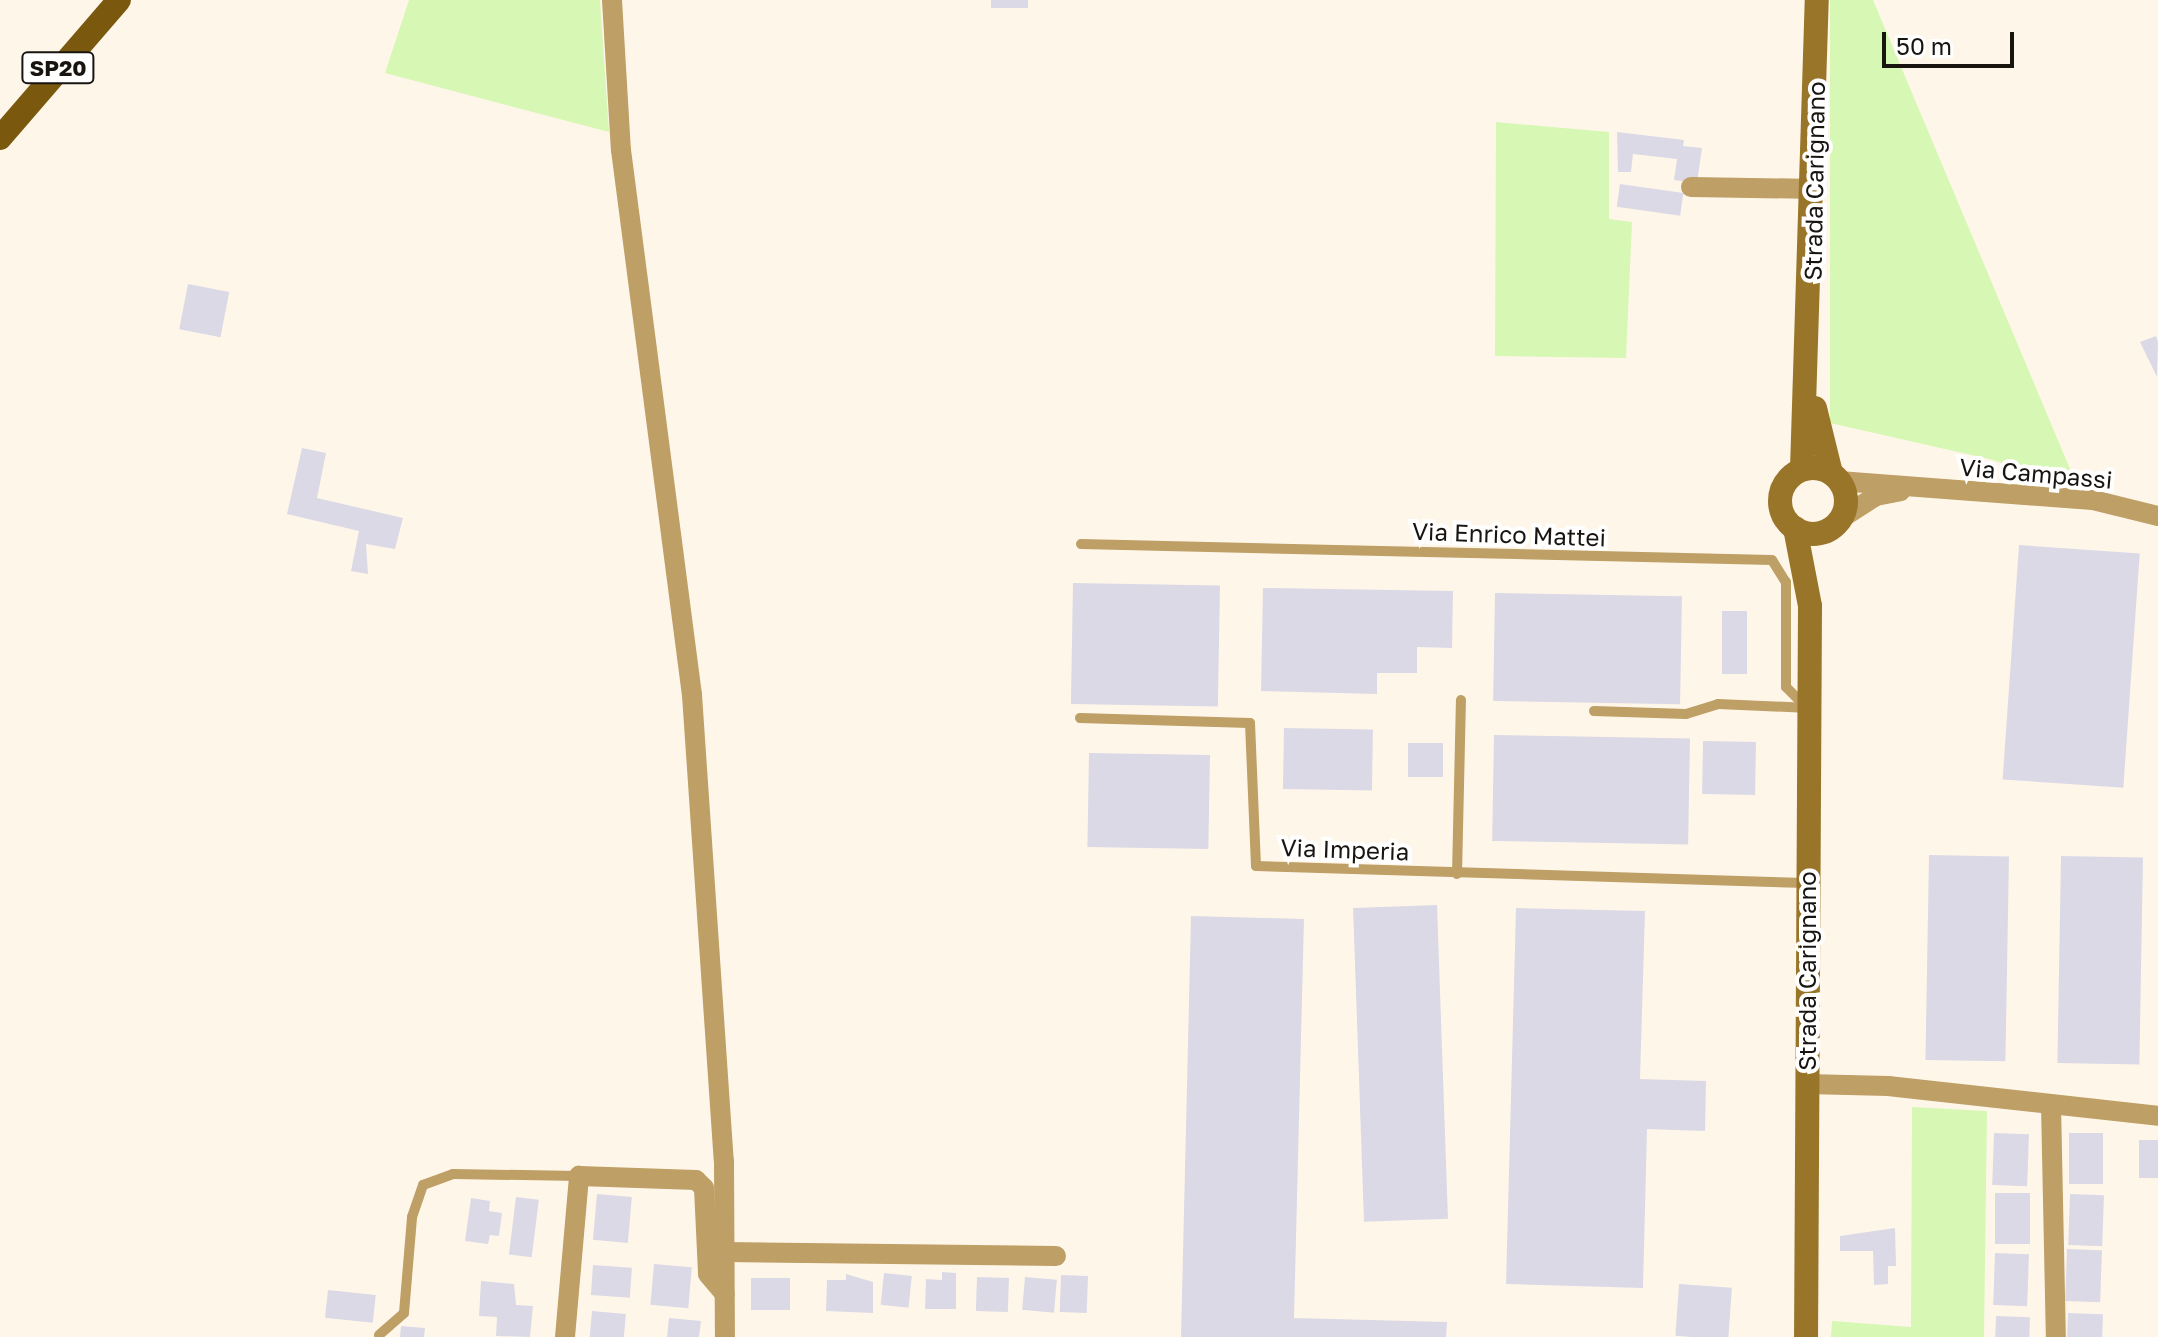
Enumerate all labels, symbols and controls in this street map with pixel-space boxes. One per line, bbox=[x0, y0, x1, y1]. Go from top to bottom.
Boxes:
scale bar bbox=[1886, 16, 2018, 66]
text: 50 m bbox=[1896, 31, 1952, 60]
road number: SP20 bbox=[20, 50, 96, 86]
street label: Strada Carignano bbox=[1798, 81, 1830, 281]
street label: Via Campassi bbox=[1958, 452, 2114, 494]
street label: Via Enrico Mattei bbox=[1412, 516, 1606, 552]
street label: Via Imperia bbox=[1280, 832, 1410, 866]
street label: Strada Carignano bbox=[1793, 871, 1821, 1071]

